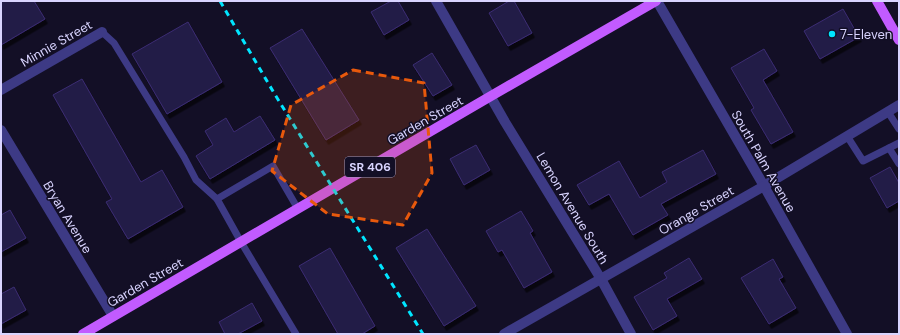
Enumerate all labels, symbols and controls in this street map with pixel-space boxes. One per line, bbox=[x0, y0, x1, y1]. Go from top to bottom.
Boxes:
street label: Minnie Street bbox=[17, 16, 95, 71]
place label: 7-Eleven bbox=[840, 26, 892, 43]
marker: 7-Eleven bbox=[827, 29, 837, 39]
street label: Garden Street bbox=[384, 92, 466, 149]
street label: South Palm Avenue bbox=[727, 107, 800, 215]
street label: Lemon Avenue South bbox=[533, 149, 613, 267]
road number: SR 406 bbox=[345, 157, 395, 177]
street label: Bryan Avenue bbox=[39, 178, 96, 257]
street label: Orange Street bbox=[656, 182, 737, 239]
street label: Garden Street bbox=[104, 254, 186, 311]

